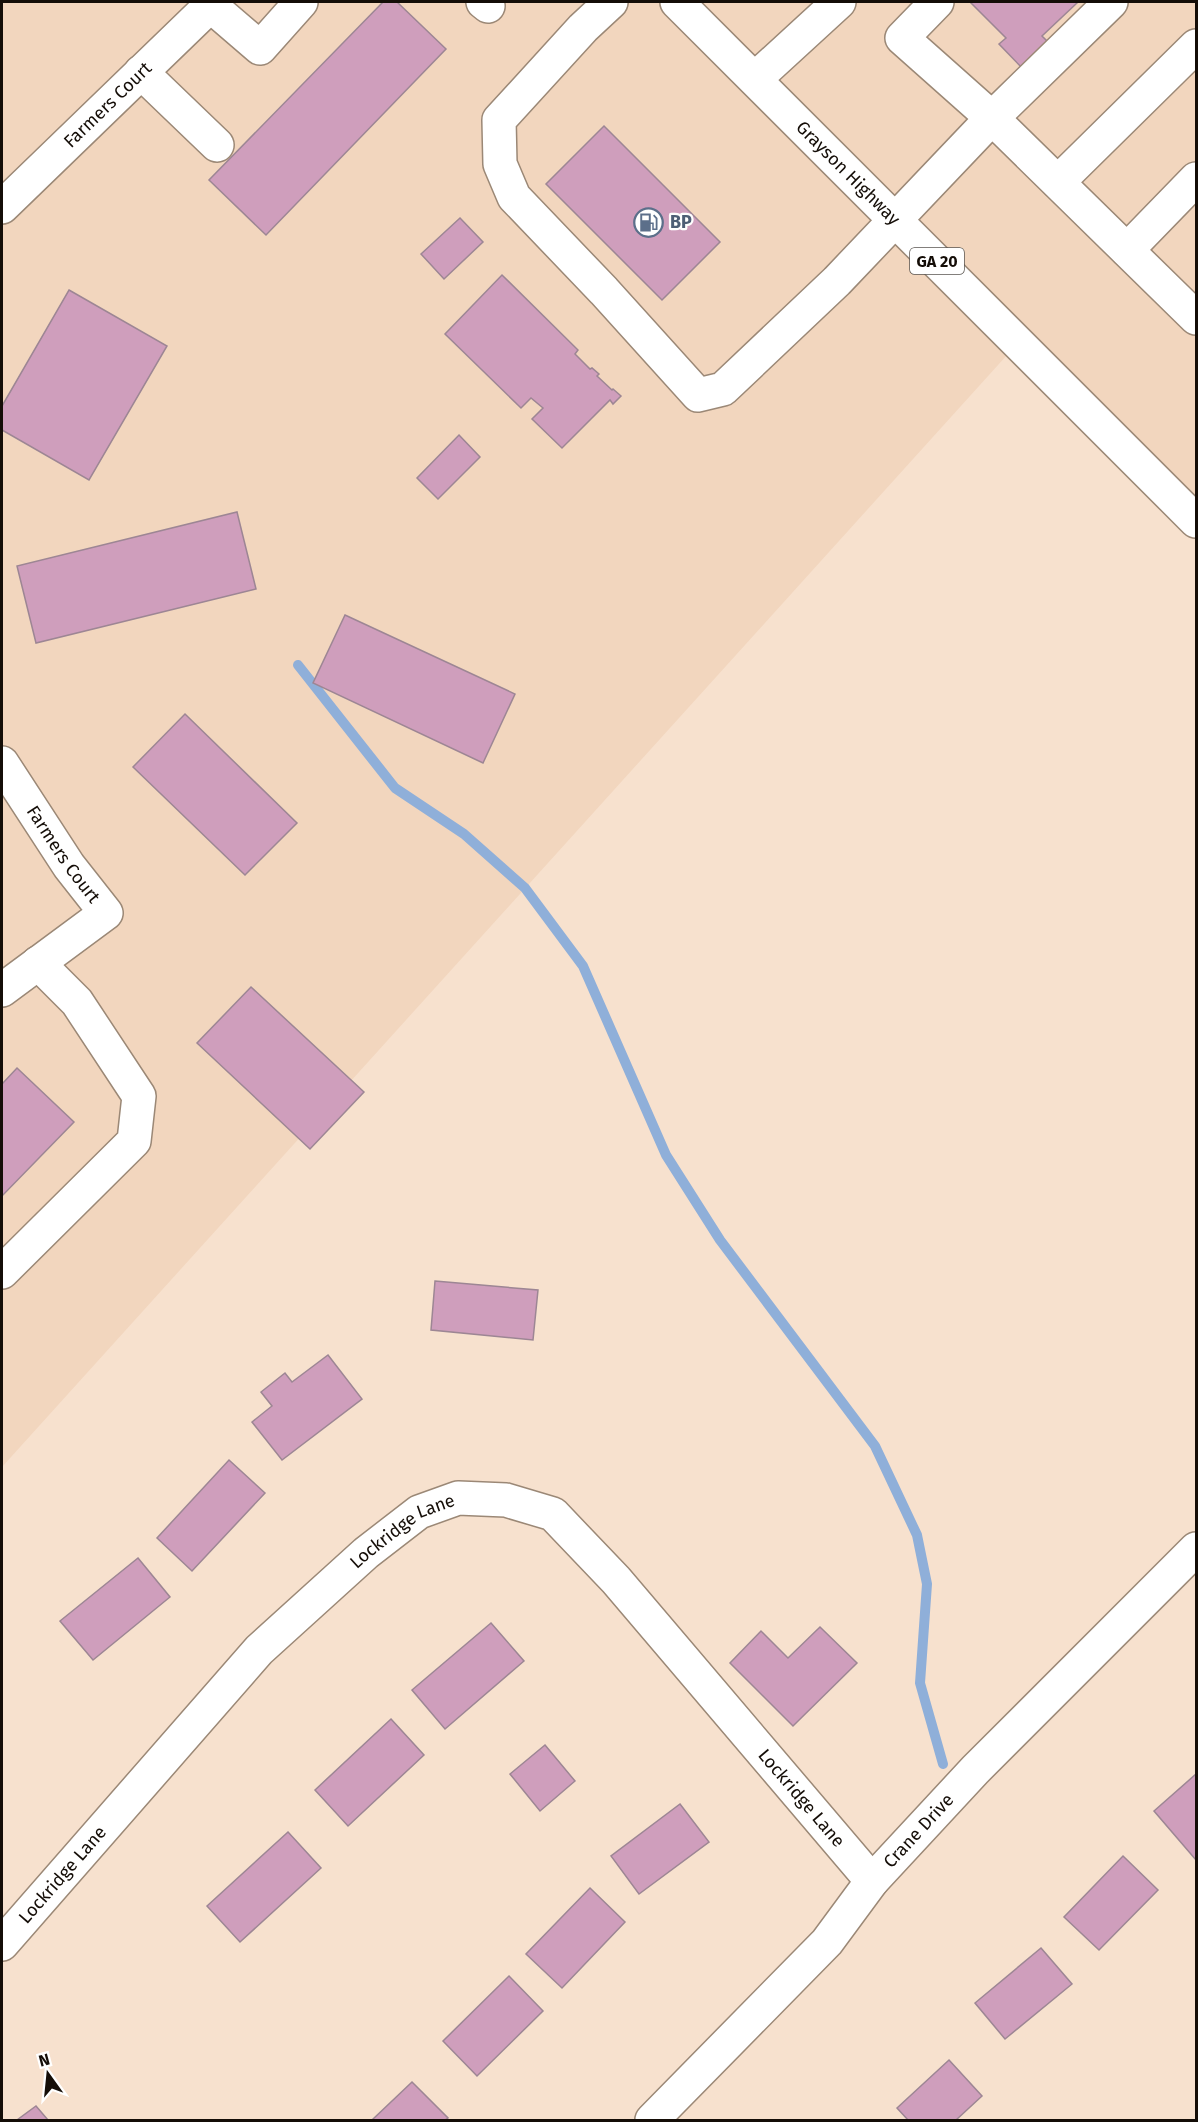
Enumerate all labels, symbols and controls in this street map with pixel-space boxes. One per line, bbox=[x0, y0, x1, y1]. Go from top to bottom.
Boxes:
street label: Farmers Court bbox=[59, 57, 157, 152]
street label: Grayson Highway bbox=[791, 116, 905, 230]
fuel station icon: BP bbox=[633, 206, 665, 238]
place label: BP bbox=[670, 211, 692, 233]
road number: GA 20 bbox=[910, 248, 964, 274]
street label: Farmers Court bbox=[22, 802, 105, 908]
street label: Lockridge Lane bbox=[345, 1489, 458, 1573]
street label: Lockridge Lane bbox=[753, 1744, 849, 1852]
street label: Crane Drive bbox=[879, 1789, 958, 1872]
street label: Lockridge Lane bbox=[14, 1821, 111, 1928]
north arrow bbox=[18, 2044, 78, 2104]
text: N bbox=[37, 2049, 52, 2071]

